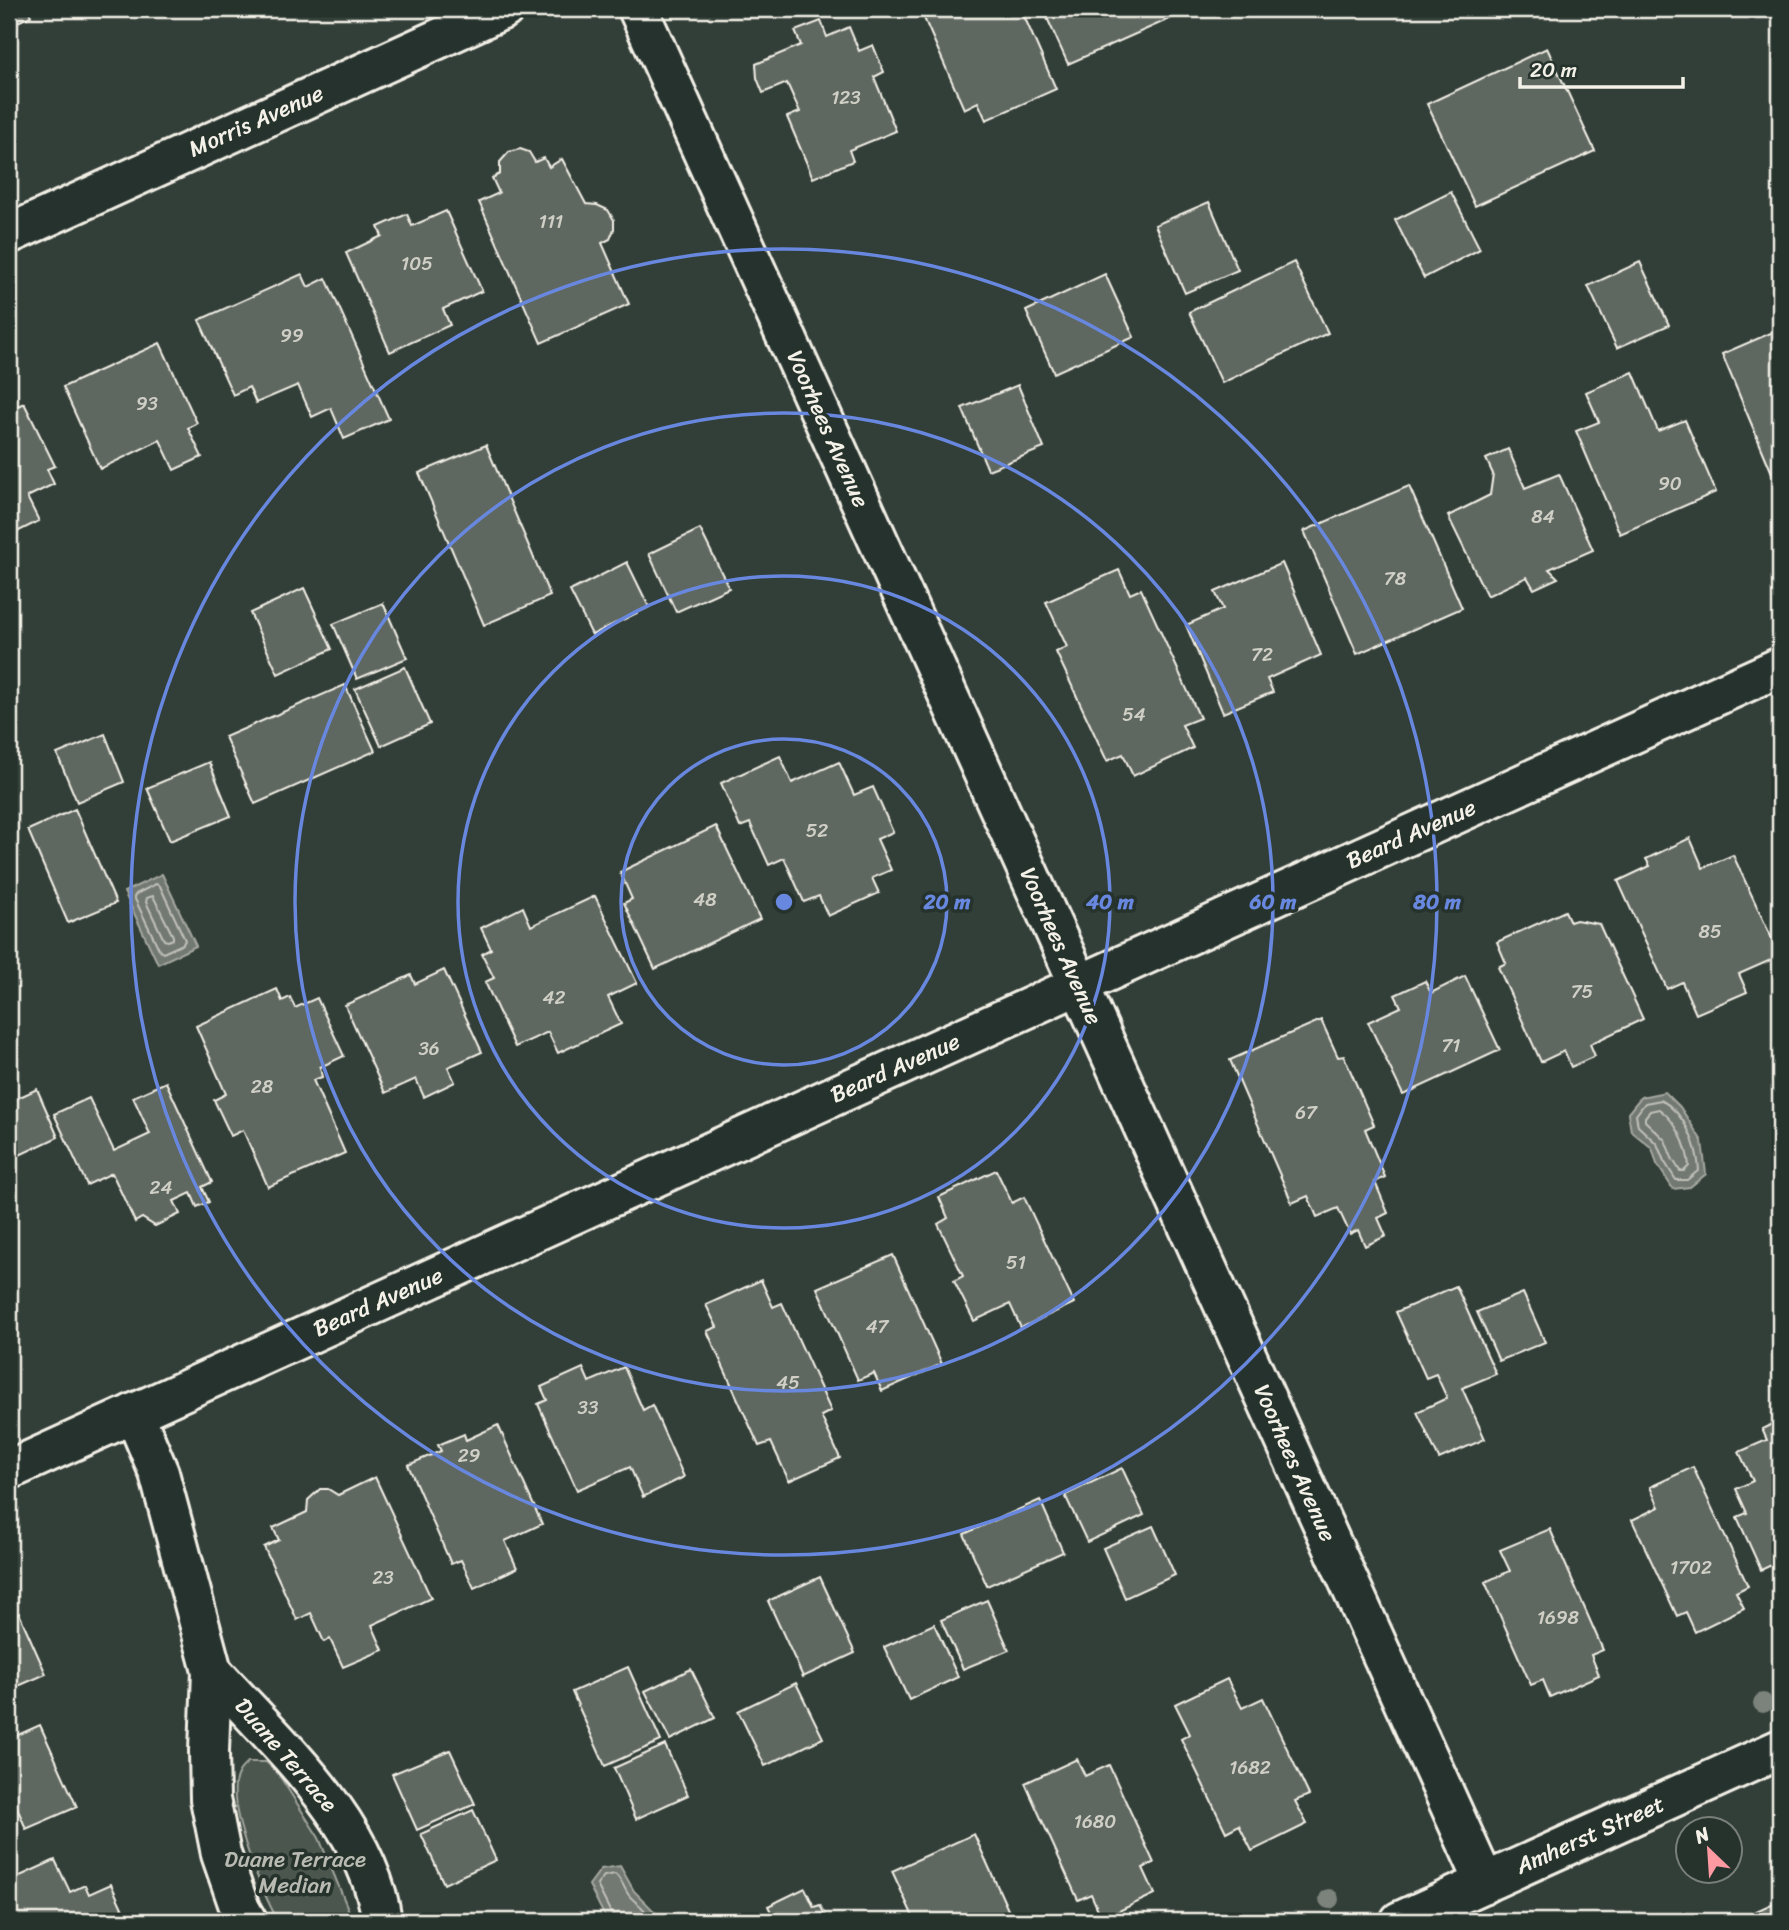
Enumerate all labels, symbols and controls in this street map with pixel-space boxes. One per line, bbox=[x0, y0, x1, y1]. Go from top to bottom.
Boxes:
scale bar bbox=[1520, 46, 1682, 90]
text: 20 m bbox=[1530, 51, 1577, 89]
street label: Morris Avenue bbox=[182, 73, 330, 169]
house number: 123 bbox=[831, 81, 861, 114]
house number: 111 bbox=[539, 205, 563, 238]
house number: 105 bbox=[401, 247, 433, 280]
house number: 99 bbox=[280, 319, 304, 352]
street label: Voorhees Avenue bbox=[775, 343, 881, 515]
house number: 93 bbox=[136, 387, 159, 420]
house number: 90 bbox=[1658, 467, 1682, 500]
house number: 84 bbox=[1531, 500, 1555, 533]
house number: 78 bbox=[1384, 562, 1407, 595]
house number: 72 bbox=[1251, 638, 1273, 671]
house number: 54 bbox=[1122, 698, 1146, 731]
street label: Beard Avenue bbox=[1339, 787, 1483, 881]
house number: 52 bbox=[806, 814, 828, 847]
street label: Voorhees Avenue bbox=[1008, 860, 1114, 1032]
house number: 48 bbox=[693, 883, 717, 916]
text: 20 m bbox=[923, 883, 971, 921]
text: 40 m bbox=[1085, 883, 1135, 921]
text: 60 m bbox=[1249, 883, 1297, 921]
text: 80 m bbox=[1412, 883, 1462, 921]
centre of rings bbox=[772, 890, 796, 914]
house number: 85 bbox=[1698, 915, 1722, 948]
house number: 75 bbox=[1571, 975, 1594, 1008]
house number: 42 bbox=[543, 981, 565, 1014]
street label: Beard Avenue bbox=[823, 1021, 967, 1115]
house number: 71 bbox=[1441, 1029, 1461, 1062]
house number: 36 bbox=[418, 1032, 440, 1065]
house number: 28 bbox=[251, 1070, 274, 1103]
house number: 67 bbox=[1295, 1096, 1318, 1129]
house number: 24 bbox=[150, 1171, 173, 1204]
house number: 51 bbox=[1006, 1246, 1026, 1279]
street label: Beard Avenue bbox=[306, 1255, 450, 1349]
house number: 47 bbox=[866, 1310, 890, 1343]
house number: 45 bbox=[776, 1366, 800, 1399]
street label: Voorhees Avenue bbox=[1242, 1377, 1348, 1549]
house number: 33 bbox=[578, 1391, 599, 1424]
house number: 29 bbox=[458, 1439, 480, 1472]
house number: 1702 bbox=[1670, 1551, 1712, 1584]
house number: 23 bbox=[372, 1561, 394, 1594]
house number: 1698 bbox=[1537, 1601, 1580, 1634]
street label: Duane Terrace bbox=[224, 1688, 348, 1822]
house number: 1682 bbox=[1229, 1751, 1271, 1784]
street label: Amherst Street bbox=[1508, 1784, 1671, 1887]
house number: 1680 bbox=[1074, 1805, 1116, 1838]
north arrow bbox=[1674, 1814, 1744, 1884]
text: N bbox=[1688, 1817, 1716, 1853]
park label: Duane Terrace Median bbox=[224, 1839, 366, 1906]

